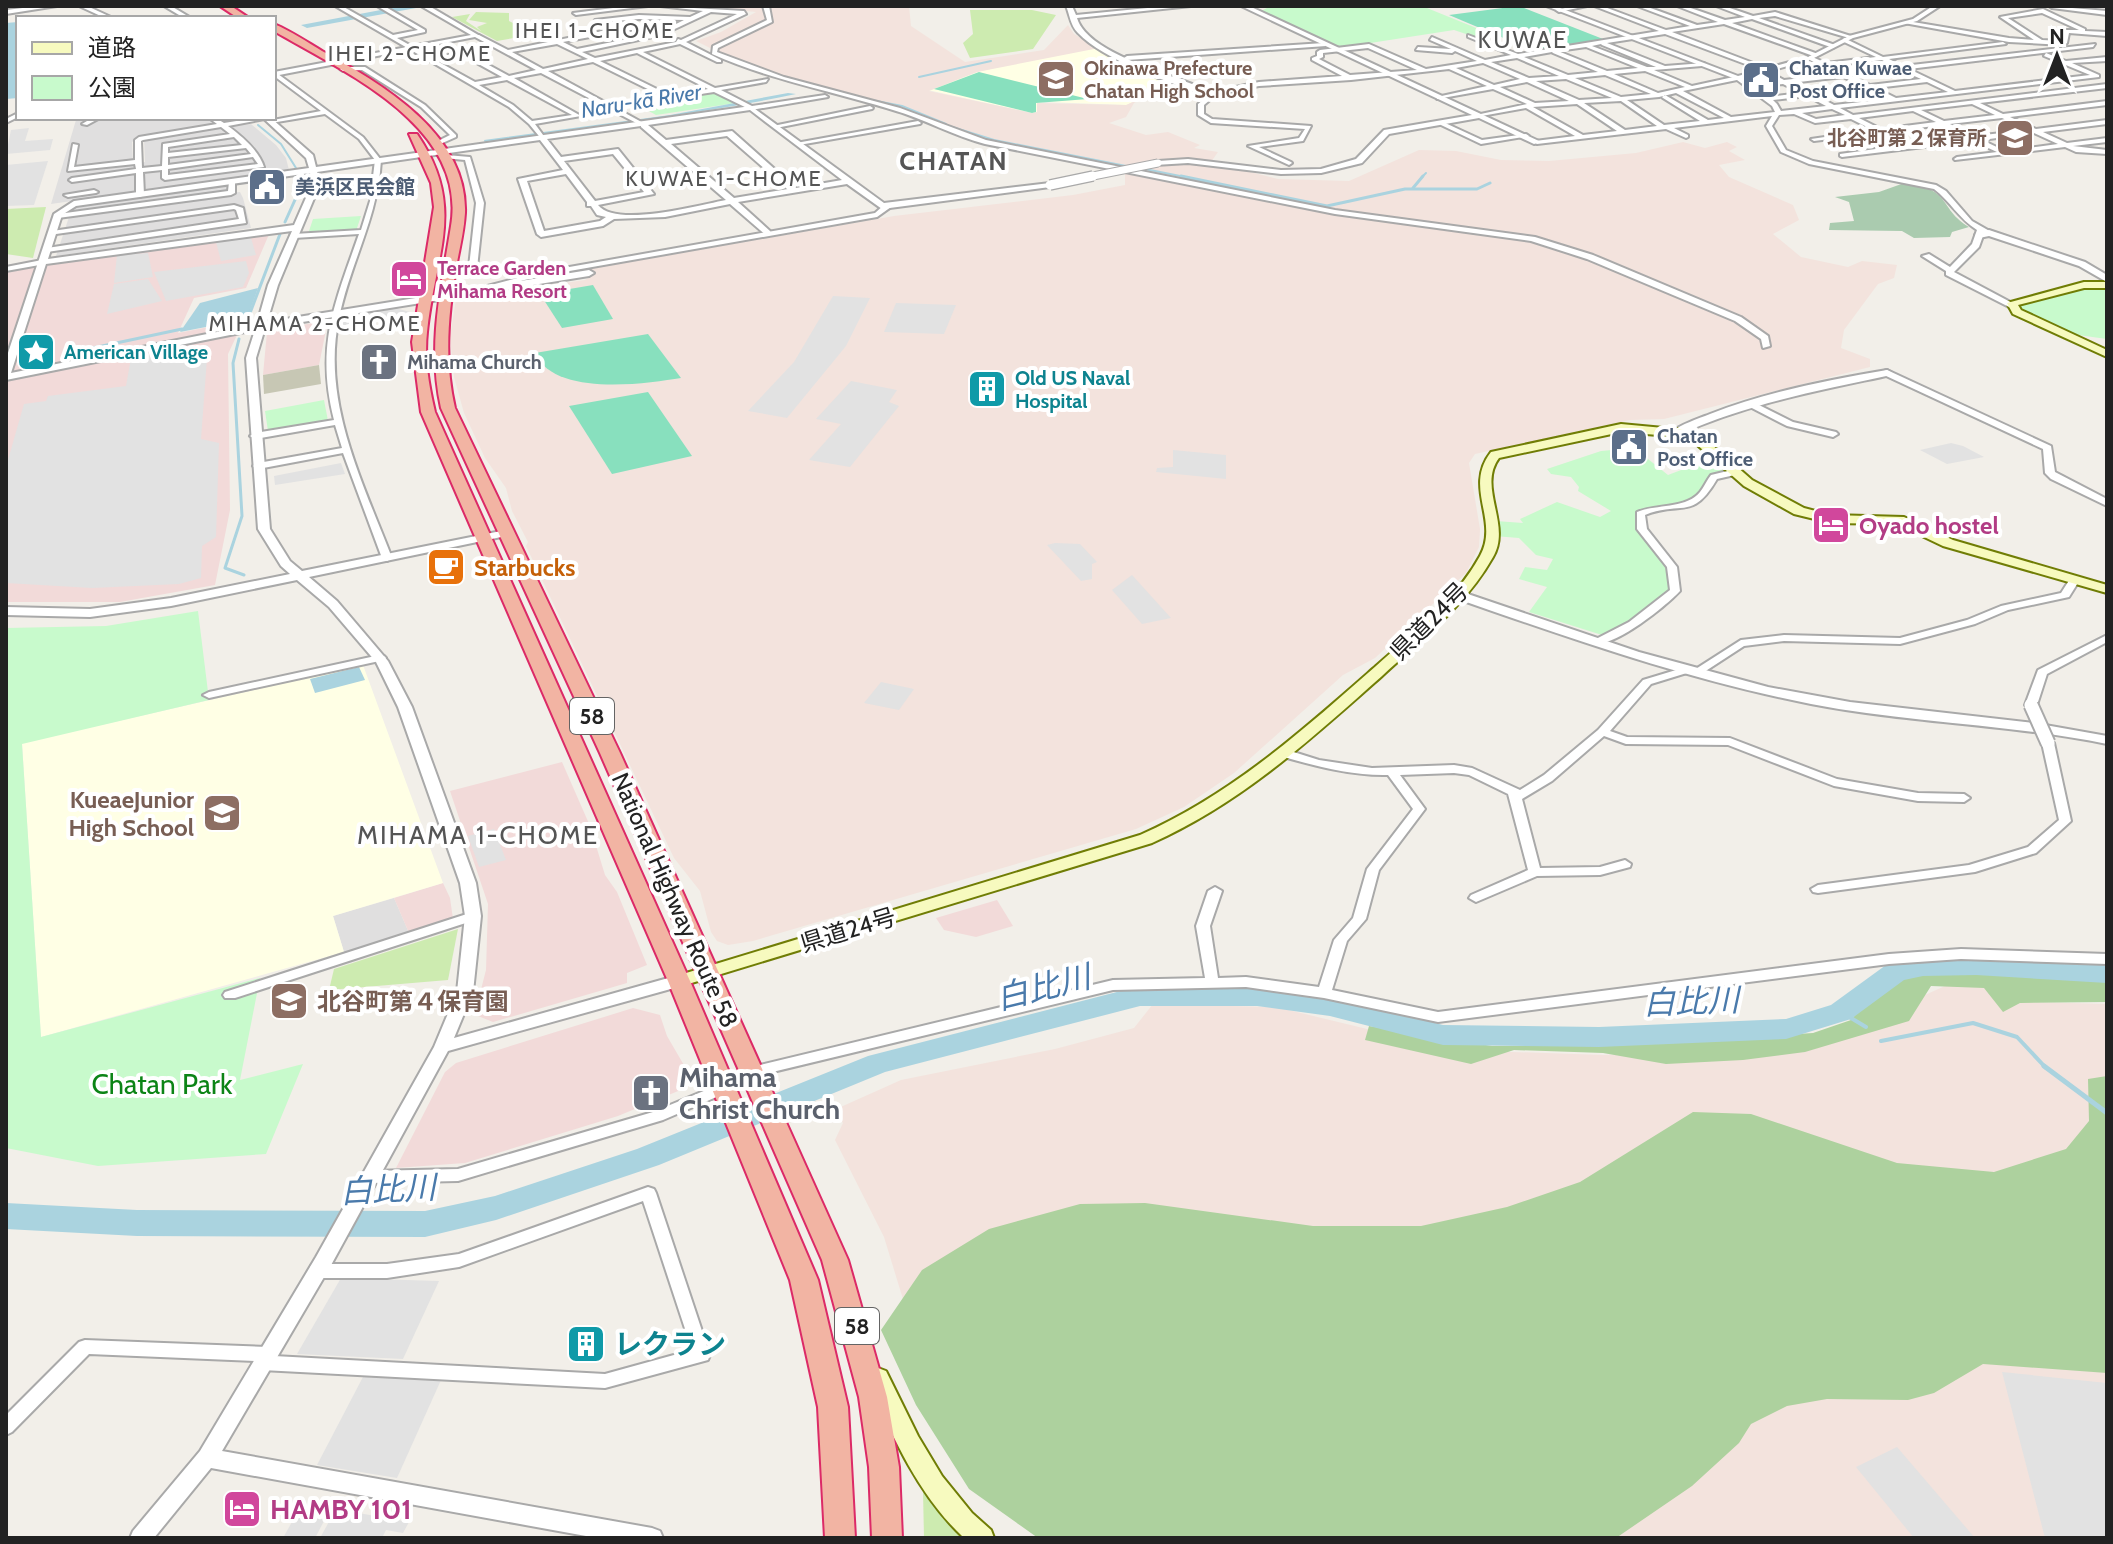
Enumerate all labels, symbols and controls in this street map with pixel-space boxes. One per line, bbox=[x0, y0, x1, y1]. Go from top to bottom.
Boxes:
legend bbox=[16, 16, 276, 120]
north arrow bbox=[2017, 16, 2097, 96]
district label: IHEI 1-CHOME bbox=[515, 17, 675, 44]
text: N bbox=[2049, 23, 2065, 50]
district label: KUWAE bbox=[1478, 25, 1568, 54]
text: 道路 bbox=[88, 33, 136, 62]
district label: IHEI 2-CHOME bbox=[328, 40, 492, 67]
place label: Okinawa Prefecture Chatan High School bbox=[1084, 56, 1254, 103]
place label: Chatan Kuwae Post Office bbox=[1789, 56, 1912, 103]
school or university icon: Okinawa Prefecture Chatan High School bbox=[1035, 58, 1077, 100]
public building icon: Chatan Kuwae Post Office bbox=[1740, 59, 1782, 101]
text: 公園 bbox=[88, 73, 136, 102]
water label: Naru-kā River bbox=[579, 78, 704, 124]
school or university icon: 北谷町第２保育所 bbox=[1994, 117, 2036, 159]
place label: 北谷町第２保育所 bbox=[1827, 126, 1987, 150]
district label: CHATAN bbox=[899, 145, 1009, 177]
district label: KUWAE 1-CHOME bbox=[625, 165, 823, 192]
public building icon: 美浜区民会館 bbox=[246, 166, 288, 208]
place label: 美浜区民会館 bbox=[295, 175, 415, 199]
place label: Terrace Garden Mihama Resort bbox=[437, 256, 567, 303]
hotel icon: Terrace Garden Mihama Resort bbox=[388, 258, 430, 300]
district label: MIHAMA 2-CHOME bbox=[208, 310, 422, 337]
place icon: American Village bbox=[15, 331, 57, 373]
place label: American Village bbox=[64, 340, 208, 364]
church icon: Mihama Church bbox=[358, 341, 400, 383]
place label: Mihama Church bbox=[407, 350, 542, 374]
place label: Old US Naval Hospital bbox=[1015, 366, 1130, 413]
building icon: Old US Naval Hospital bbox=[966, 368, 1008, 410]
place label: Chatan Post Office bbox=[1657, 424, 1753, 471]
public building icon: Chatan Post Office bbox=[1608, 426, 1650, 468]
hotel icon: Oyado hostel bbox=[1810, 504, 1852, 546]
place label: Oyado hostel bbox=[1859, 511, 1999, 540]
cafe icon: Starbucks bbox=[425, 546, 467, 588]
place label: Starbucks bbox=[474, 553, 575, 582]
street label: 県道24号 bbox=[1384, 576, 1474, 666]
road number: 58 bbox=[570, 698, 614, 734]
street label: National Highway Route 58 bbox=[606, 768, 744, 1032]
place label: KueaeJunior High School bbox=[69, 785, 194, 842]
school or university icon: KueaeJunior High School bbox=[201, 792, 243, 834]
district label: MIHAMA 1-CHOME bbox=[357, 819, 599, 851]
street label: 県道24号 bbox=[797, 902, 899, 958]
water label: 白比川 bbox=[992, 956, 1097, 1018]
school or university icon: 北谷町第４保育園 bbox=[268, 980, 310, 1022]
water label: 白比川 bbox=[1642, 980, 1743, 1022]
place label: 北谷町第４保育園 bbox=[317, 987, 509, 1016]
place label: Mihama Christ Church bbox=[679, 1060, 840, 1126]
park label: Chatan Park bbox=[92, 1067, 233, 1101]
church icon: Mihama Christ Church bbox=[630, 1072, 672, 1114]
water label: 白比川 bbox=[339, 1167, 440, 1211]
road number: 58 bbox=[835, 1308, 879, 1344]
building icon: レクラン bbox=[565, 1323, 607, 1365]
place label: レクラン bbox=[614, 1327, 726, 1361]
hotel icon: HAMBY 101 bbox=[221, 1488, 263, 1530]
place label: HAMBY 101 bbox=[270, 1492, 411, 1526]

